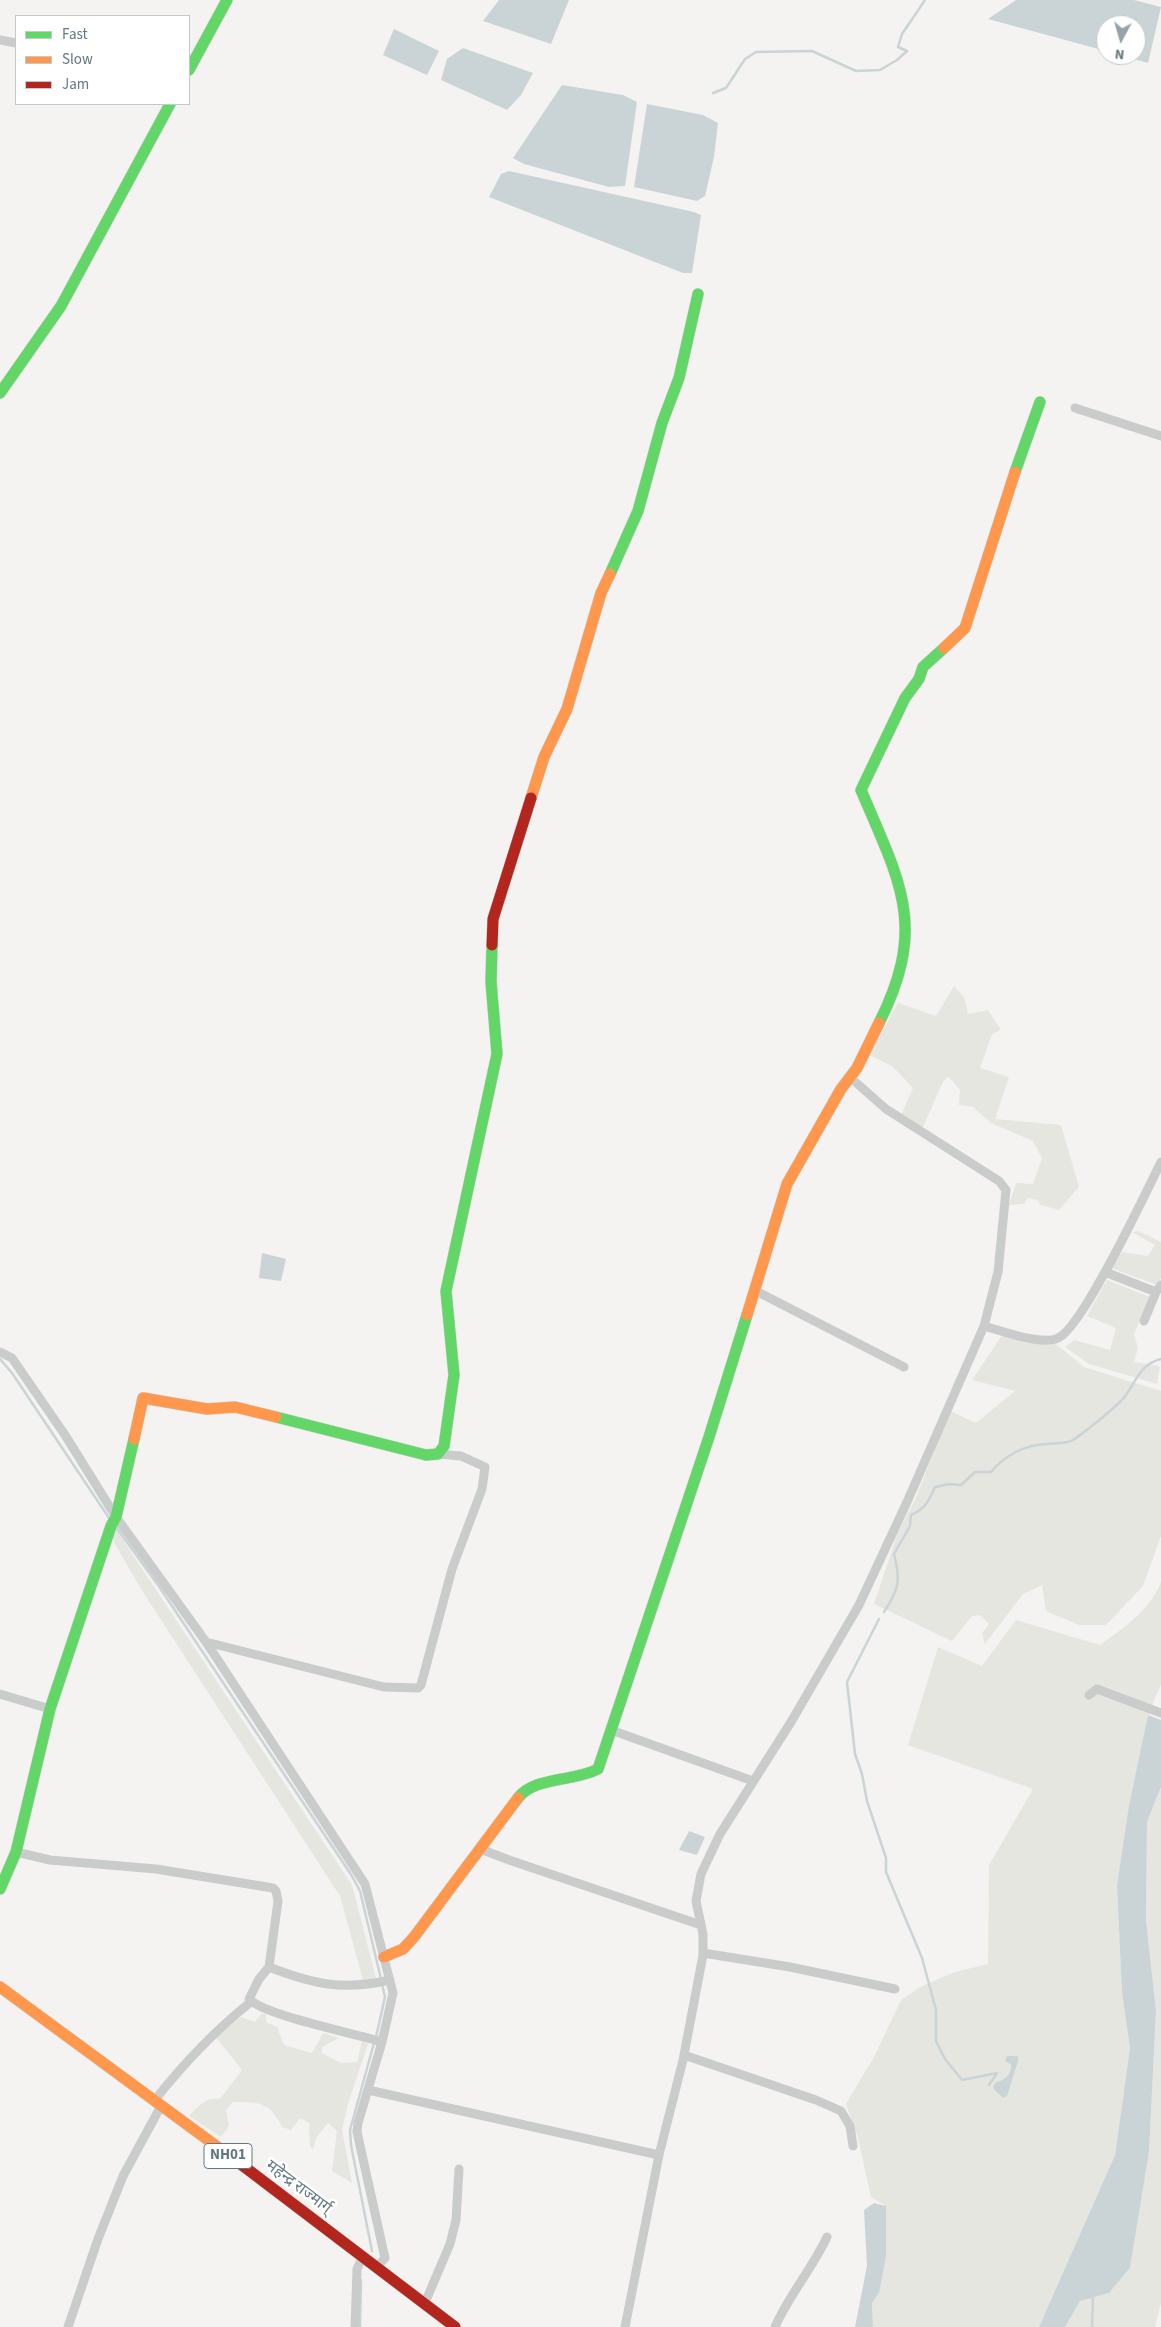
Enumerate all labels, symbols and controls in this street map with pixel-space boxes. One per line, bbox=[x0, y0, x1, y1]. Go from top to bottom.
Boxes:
legend bbox=[15, 15, 190, 105]
north arrow bbox=[1096, 15, 1146, 65]
text: Fast bbox=[62, 24, 88, 45]
text: N bbox=[1114, 43, 1125, 64]
text: Slow bbox=[62, 49, 93, 70]
text: Jam bbox=[62, 74, 89, 95]
road number: NH01 bbox=[204, 2144, 252, 2168]
street label: महेन्द्र राज्मार्ग् bbox=[261, 2157, 335, 2219]

